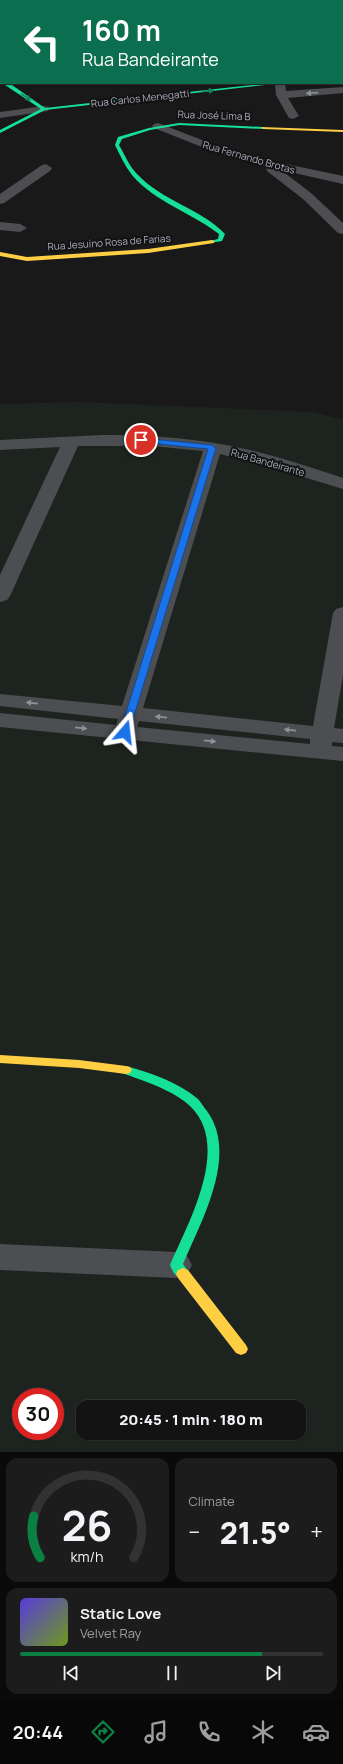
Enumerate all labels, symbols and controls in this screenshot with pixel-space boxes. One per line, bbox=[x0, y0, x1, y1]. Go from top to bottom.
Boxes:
text: 160 m bbox=[82, 11, 161, 49]
icon: left bbox=[16, 16, 68, 68]
text: Rua Bandeirante bbox=[82, 47, 219, 71]
street label: Rua Carlos Menegatti bbox=[90, 86, 190, 110]
one-way arrow bbox=[202, 88, 214, 94]
one-way arrow bbox=[306, 89, 318, 96]
one-way arrow bbox=[20, 93, 31, 100]
street label: Rua José Lima B bbox=[177, 107, 251, 123]
street label: Rua Fernando Brotas bbox=[201, 137, 297, 177]
street label: Rua Jesuíno Rosa de Farias bbox=[47, 231, 171, 253]
pin bbox=[124, 423, 158, 457]
icon: arrive bbox=[130, 429, 152, 451]
street label: Rua Bandeirante bbox=[230, 445, 307, 479]
one-way arrow bbox=[26, 700, 38, 707]
position arrow bbox=[104, 711, 146, 753]
one-way arrow bbox=[155, 714, 167, 720]
one-way arrow bbox=[75, 725, 87, 731]
one-way arrow bbox=[284, 727, 296, 734]
one-way arrow bbox=[204, 737, 216, 744]
speed limit sign: 30 bbox=[12, 1388, 64, 1440]
text: 20:45 · 1 min · 180 m bbox=[119, 1409, 263, 1430]
text: Climate bbox=[189, 1492, 235, 1510]
text: 26 bbox=[62, 1497, 113, 1553]
text: 21.5° bbox=[220, 1512, 291, 1553]
text: − bbox=[189, 1517, 200, 1547]
text: + bbox=[310, 1517, 323, 1547]
text: km/h bbox=[71, 1547, 104, 1566]
text: Static Love bbox=[80, 1603, 161, 1624]
text: Velvet Ray bbox=[80, 1624, 141, 1642]
icon: previous bbox=[60, 1662, 82, 1684]
icon: pause bbox=[161, 1662, 183, 1684]
icon: next bbox=[262, 1662, 284, 1684]
icon: directions bbox=[89, 1718, 117, 1746]
icon: music bbox=[142, 1718, 170, 1746]
icon: phone bbox=[195, 1718, 223, 1746]
icon: climate bbox=[249, 1718, 277, 1746]
icon: car bbox=[302, 1718, 330, 1746]
text: 20:44 bbox=[13, 1720, 63, 1744]

